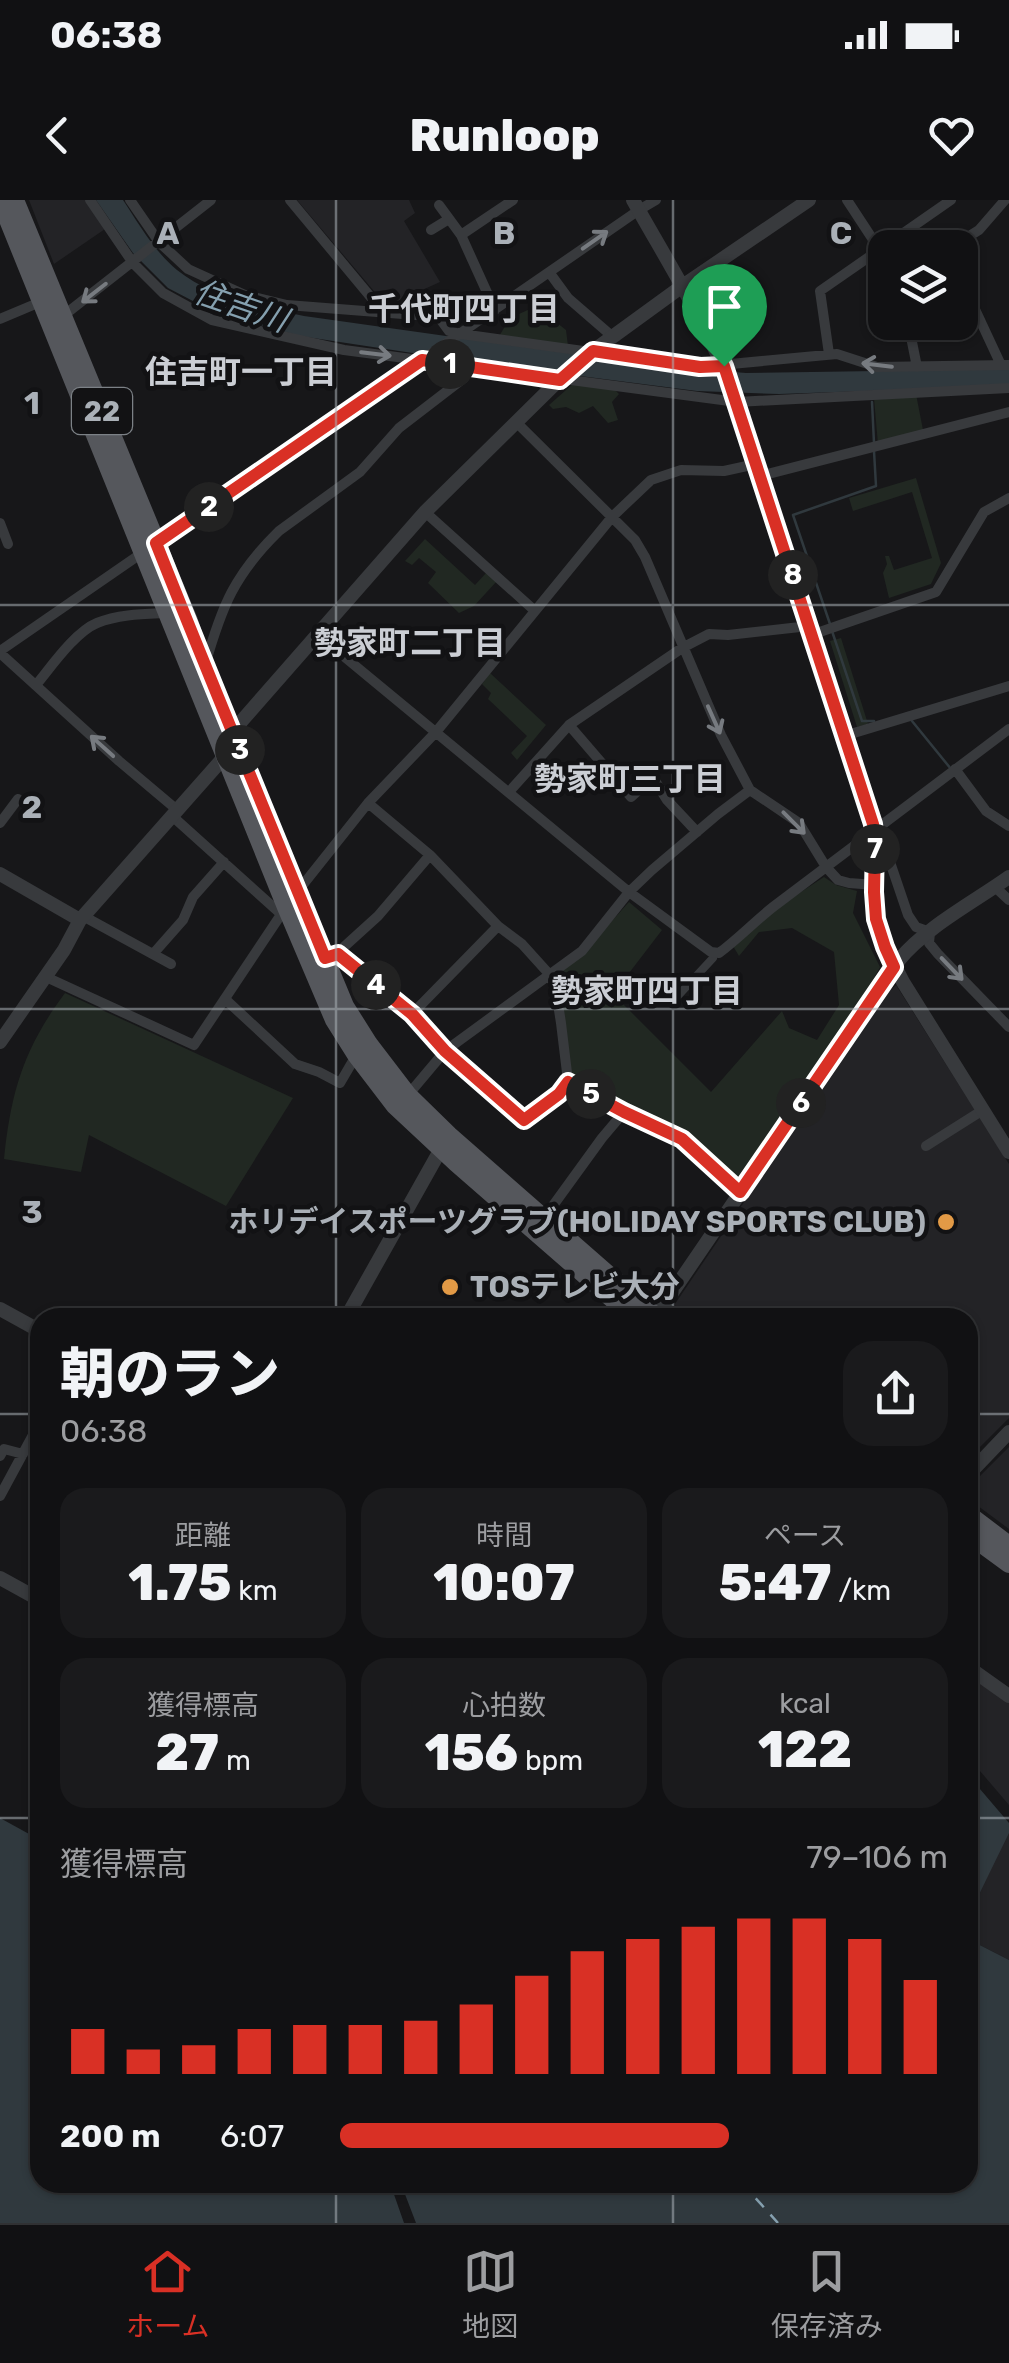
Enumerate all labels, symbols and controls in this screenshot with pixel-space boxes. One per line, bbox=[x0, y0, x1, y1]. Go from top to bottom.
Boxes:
text: 06:38 bbox=[50, 12, 162, 58]
icon: back bbox=[30, 108, 85, 163]
icon: heart bbox=[924, 108, 979, 163]
text: Runloop bbox=[409, 109, 600, 162]
text: A bbox=[157, 214, 180, 252]
text: B bbox=[493, 214, 515, 252]
text: C bbox=[830, 214, 852, 252]
one-way arrow bbox=[581, 230, 609, 251]
map controls bbox=[868, 230, 978, 340]
button: layers bbox=[868, 230, 978, 340]
pin bbox=[682, 264, 767, 367]
water label: 住吉川 bbox=[189, 272, 295, 341]
icon: arrive bbox=[697, 279, 752, 334]
one-way arrow bbox=[81, 281, 107, 303]
district label: 千代町四丁目 bbox=[368, 290, 560, 328]
pin: 1 bbox=[425, 339, 475, 389]
one-way arrow bbox=[359, 346, 392, 364]
text: 1 bbox=[443, 347, 457, 380]
district label: 住吉町一丁目 bbox=[145, 353, 337, 391]
one-way arrow bbox=[861, 355, 894, 374]
text: 1 bbox=[24, 384, 40, 422]
road number: 22 bbox=[72, 388, 132, 434]
pin: 2 bbox=[184, 482, 234, 532]
text: 2 bbox=[200, 490, 218, 523]
pin: 8 bbox=[768, 550, 818, 600]
text: 8 bbox=[784, 558, 802, 591]
district label: 勢家町二丁目 bbox=[314, 624, 506, 662]
one-way arrow bbox=[706, 704, 724, 735]
pin: 3 bbox=[215, 725, 265, 775]
text: 3 bbox=[231, 733, 249, 766]
one-way arrow bbox=[90, 734, 115, 757]
district label: 勢家町三丁目 bbox=[534, 760, 726, 798]
text: 2 bbox=[22, 788, 42, 826]
one-way arrow bbox=[781, 810, 806, 835]
pin: 7 bbox=[850, 824, 900, 874]
text: 7 bbox=[867, 832, 883, 865]
one-way arrow bbox=[940, 957, 964, 981]
pin: 4 bbox=[351, 960, 401, 1010]
text: 4 bbox=[366, 968, 386, 1001]
district label: 勢家町四丁目 bbox=[551, 972, 743, 1010]
pin: 5 bbox=[566, 1069, 616, 1119]
text: 5 bbox=[582, 1077, 600, 1110]
pin: 6 bbox=[776, 1078, 826, 1128]
text: 6 bbox=[792, 1086, 810, 1119]
text: 3 bbox=[21, 1193, 43, 1231]
place label: ホリデイスポーツグラブ(HOLIDAY SPORTS CLUB) bbox=[228, 1204, 926, 1240]
marker: ホリデイスポーツグラブ(HOLIDAY SPORTS CLUB) bbox=[935, 1211, 957, 1233]
place label: TOSテレビ大分 bbox=[470, 1269, 680, 1305]
marker: TOSテレビ大分 bbox=[439, 1276, 461, 1298]
button: share bbox=[843, 1341, 948, 1446]
text: 朝のラン bbox=[60, 1342, 280, 1407]
text: 06:38 bbox=[60, 1412, 147, 1450]
text: 距離 bbox=[175, 1519, 231, 1552]
text: 時間 bbox=[476, 1519, 532, 1552]
text: ペース bbox=[764, 1519, 846, 1552]
text: 1.75 bbox=[128, 1553, 231, 1613]
text: 10:07 bbox=[433, 1553, 575, 1613]
text: 5:47 bbox=[719, 1553, 832, 1613]
text: km bbox=[231, 1574, 278, 1607]
text: /km bbox=[832, 1574, 891, 1607]
text: kcal bbox=[779, 1687, 831, 1720]
text: 獲得標高 bbox=[147, 1689, 259, 1722]
text: 心拍数 bbox=[462, 1689, 546, 1722]
text: 122 bbox=[758, 1720, 852, 1780]
text: 27 bbox=[155, 1723, 219, 1783]
text: 156 bbox=[425, 1723, 518, 1783]
text: m bbox=[219, 1744, 251, 1777]
text: bpm bbox=[518, 1744, 583, 1777]
text: 79–106 m bbox=[806, 1838, 948, 1876]
text: 獲得標高 bbox=[60, 1845, 188, 1883]
text: 200 m bbox=[60, 2117, 160, 2155]
text: 6:07 bbox=[220, 2117, 284, 2155]
tab: ホーム bbox=[126, 2244, 209, 2344]
tab: 地図 bbox=[462, 2244, 518, 2344]
tab: 保存済み bbox=[771, 2244, 883, 2344]

